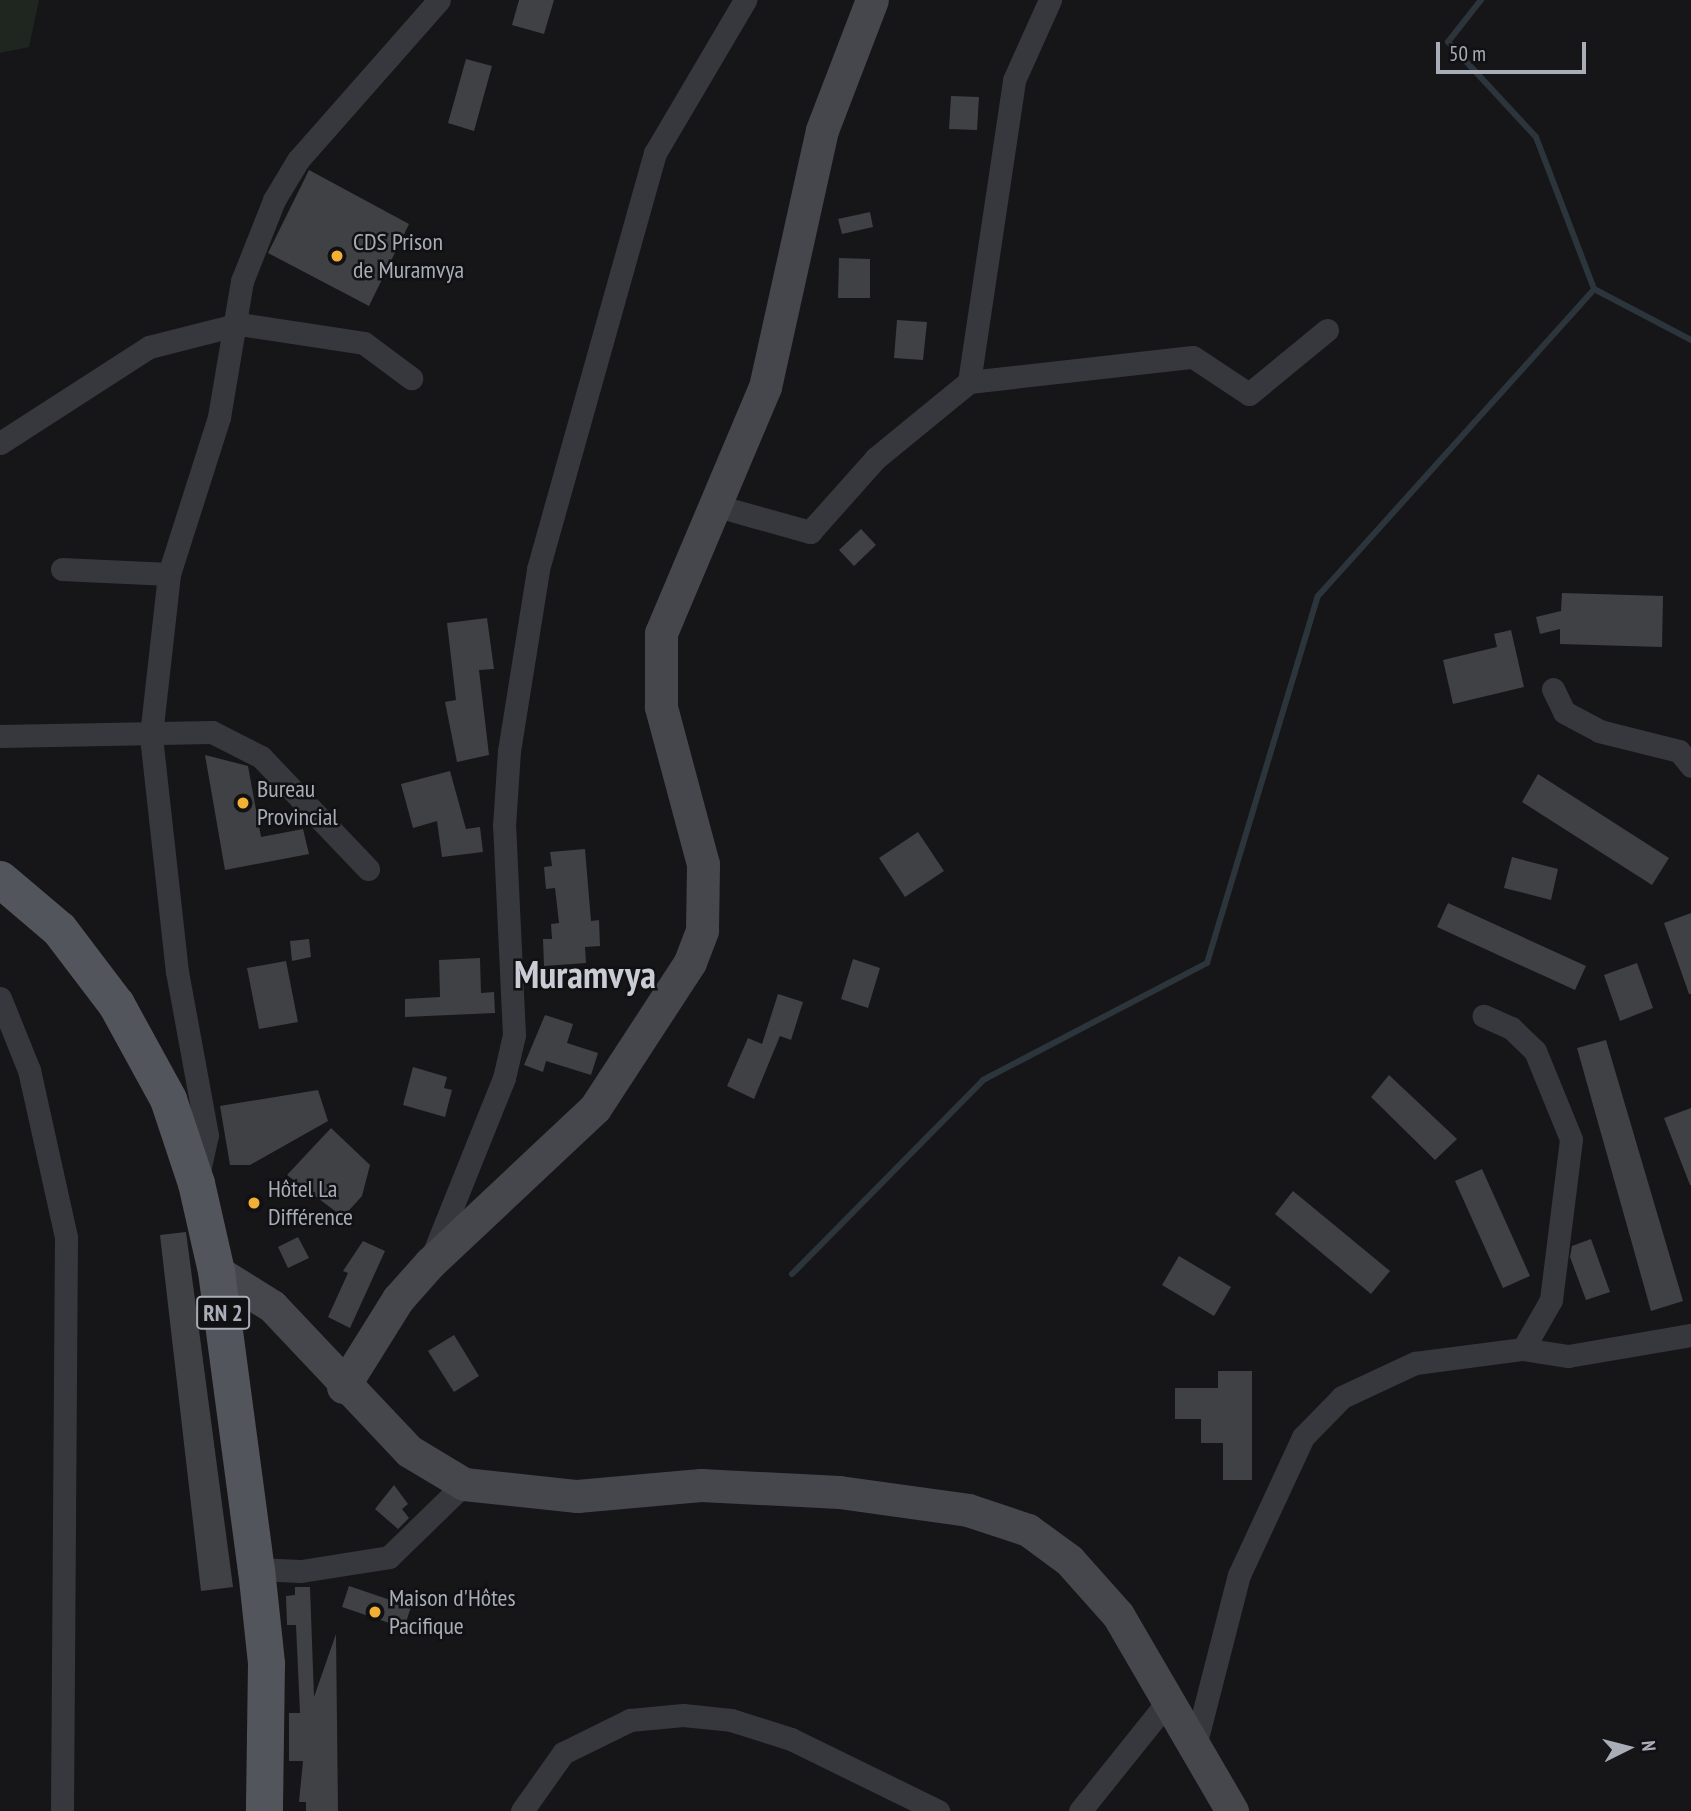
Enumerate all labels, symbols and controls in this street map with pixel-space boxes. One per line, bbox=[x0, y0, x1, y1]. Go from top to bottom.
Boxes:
scale bar bbox=[1439, 28, 1590, 72]
text: 50 m bbox=[1449, 40, 1486, 67]
place label: CDS Prison de Muramvya bbox=[353, 228, 464, 284]
marker: CDS Prison de Muramvya bbox=[327, 246, 347, 266]
place label: Bureau Provincial bbox=[257, 775, 338, 831]
marker: Bureau Provincial bbox=[235, 795, 251, 811]
district label: Muramvya bbox=[514, 951, 656, 997]
place label: Hôtel La Différence bbox=[268, 1175, 353, 1231]
marker: Hôtel La Différence bbox=[246, 1195, 262, 1211]
road number: RN 2 bbox=[195, 1294, 251, 1332]
place label: Maison d'Hôtes Pacifique bbox=[389, 1584, 516, 1640]
marker: Maison d'Hôtes Pacifique bbox=[367, 1604, 383, 1620]
north arrow bbox=[1593, 1713, 1663, 1783]
text: N bbox=[1636, 1739, 1661, 1752]

